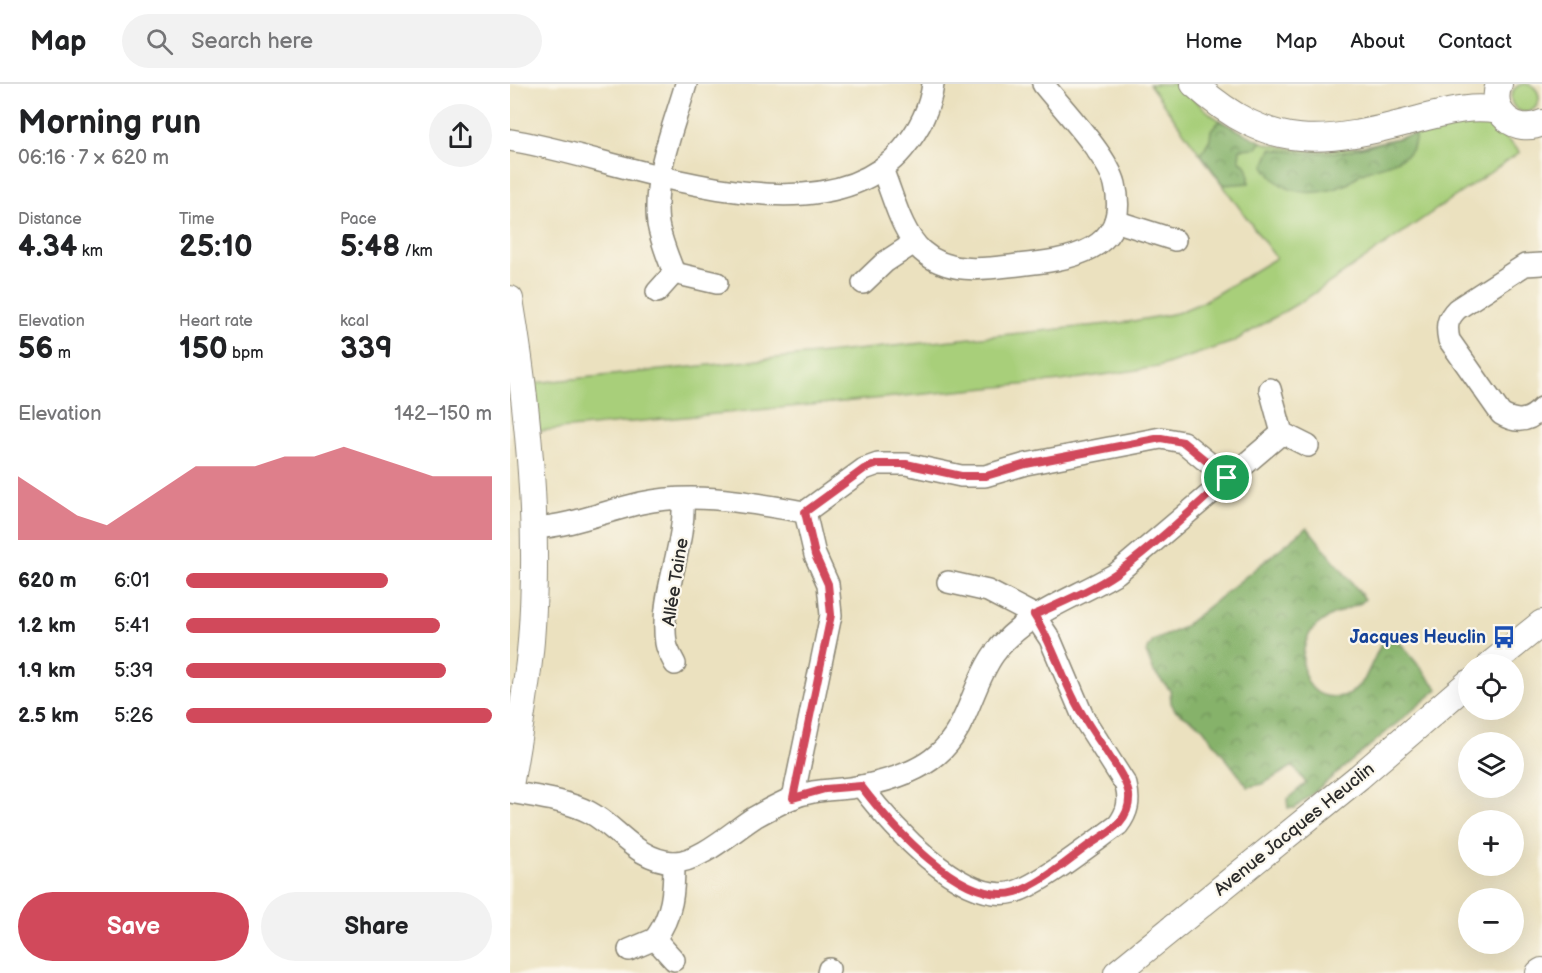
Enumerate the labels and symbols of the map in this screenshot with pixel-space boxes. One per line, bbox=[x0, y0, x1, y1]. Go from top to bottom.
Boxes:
pin bbox=[1201, 452, 1252, 503]
street label: Allée Taine bbox=[658, 536, 693, 628]
bus stop icon: Jacques Heuclin bbox=[1491, 624, 1517, 650]
place label: Jacques Heuclin bbox=[1350, 627, 1486, 648]
street label: Avenue Jacques Heuclin bbox=[1210, 758, 1379, 900]

